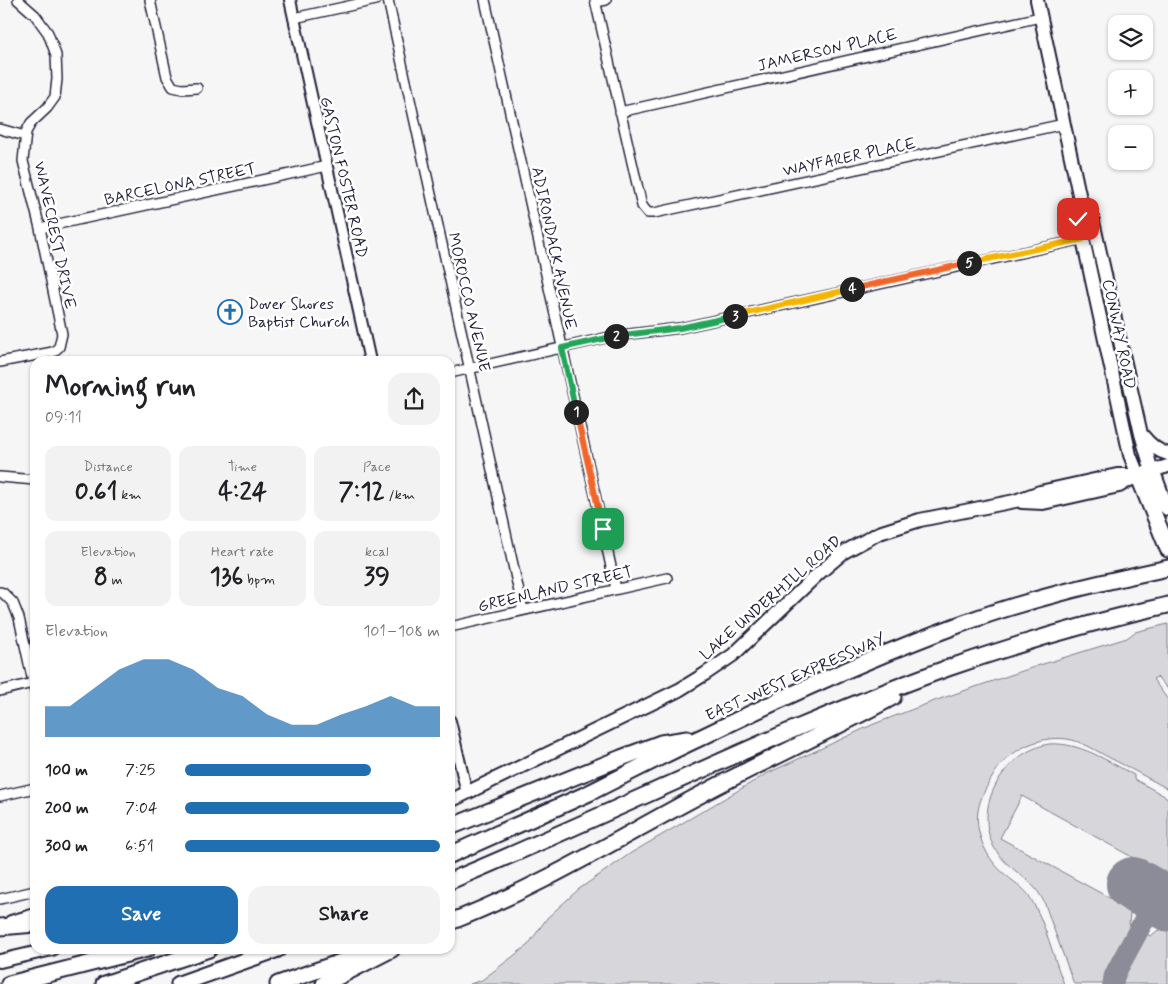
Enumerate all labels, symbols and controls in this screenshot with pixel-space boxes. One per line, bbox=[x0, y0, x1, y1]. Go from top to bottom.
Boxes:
map controls bbox=[1108, 15, 1153, 170]
button: layers bbox=[1108, 15, 1153, 60]
street label: JAMERSON PLACE bbox=[756, 24, 899, 77]
button: + bbox=[1108, 70, 1153, 115]
street label: GASTON FOSTER ROAD bbox=[315, 95, 372, 260]
button: − bbox=[1108, 125, 1153, 170]
street label: WAYFARER PLACE bbox=[781, 133, 918, 182]
street label: BARCELONA STREET bbox=[102, 158, 258, 211]
street label: WAVECREST DRIVE bbox=[29, 160, 80, 311]
street label: ADIRONDACK AVENUE bbox=[526, 165, 581, 332]
pin bbox=[1057, 198, 1099, 240]
icon: check bbox=[1064, 205, 1092, 233]
street label: MOROCCO AVENUE bbox=[442, 231, 495, 374]
pin: 5 bbox=[956, 250, 982, 276]
text: 5 bbox=[965, 254, 974, 272]
pin: 4 bbox=[840, 276, 864, 302]
street label: CONWAY ROAD bbox=[1097, 277, 1140, 391]
text: 4 bbox=[848, 280, 857, 298]
place label: Dover Shores Baptist Church bbox=[248, 294, 350, 333]
church icon: Dover Shores Baptist Church bbox=[217, 299, 243, 325]
pin: 3 bbox=[722, 304, 748, 328]
text: 3 bbox=[732, 307, 739, 325]
pin: 2 bbox=[604, 324, 628, 348]
text: 2 bbox=[613, 327, 620, 345]
text: Morning run bbox=[45, 369, 196, 406]
button: share bbox=[388, 373, 440, 425]
pin: 1 bbox=[564, 400, 588, 424]
text: 1 bbox=[573, 403, 580, 421]
text: 09:11 bbox=[45, 407, 82, 428]
text: Distance bbox=[84, 458, 133, 476]
text: Time bbox=[228, 458, 257, 476]
text: Pace bbox=[363, 458, 391, 476]
text: 0.61 bbox=[75, 476, 117, 509]
text: 4:24 bbox=[218, 476, 267, 509]
text: 7:12 bbox=[339, 476, 385, 509]
text: km bbox=[117, 486, 142, 504]
text: /km bbox=[385, 486, 415, 504]
pin bbox=[582, 508, 624, 550]
icon: arrive bbox=[589, 515, 617, 543]
street label: LAKE UNDERHILL ROAD bbox=[696, 531, 846, 665]
text: Elevation bbox=[81, 543, 136, 561]
text: Heart rate bbox=[211, 543, 274, 561]
text: kcal bbox=[365, 543, 389, 561]
text: 8 bbox=[94, 561, 108, 594]
text: 136 bbox=[210, 561, 243, 594]
text: 39 bbox=[364, 561, 390, 594]
street label: GREENLAND STREET bbox=[476, 561, 635, 617]
text: m bbox=[108, 571, 123, 589]
text: bpm bbox=[243, 571, 275, 589]
text: Elevation bbox=[45, 621, 108, 642]
text: 101–108 m bbox=[363, 621, 440, 642]
street label: EAST-WEST EXPRESSWAY bbox=[702, 628, 889, 727]
text: 100 m bbox=[45, 760, 88, 781]
text: 7:25 bbox=[125, 760, 155, 781]
text: 200 m bbox=[45, 798, 89, 819]
text: 7:04 bbox=[125, 798, 158, 819]
text: 300 m bbox=[45, 836, 88, 857]
text: 6:51 bbox=[125, 836, 154, 857]
button: Save bbox=[45, 886, 238, 944]
button: Share bbox=[248, 886, 440, 944]

